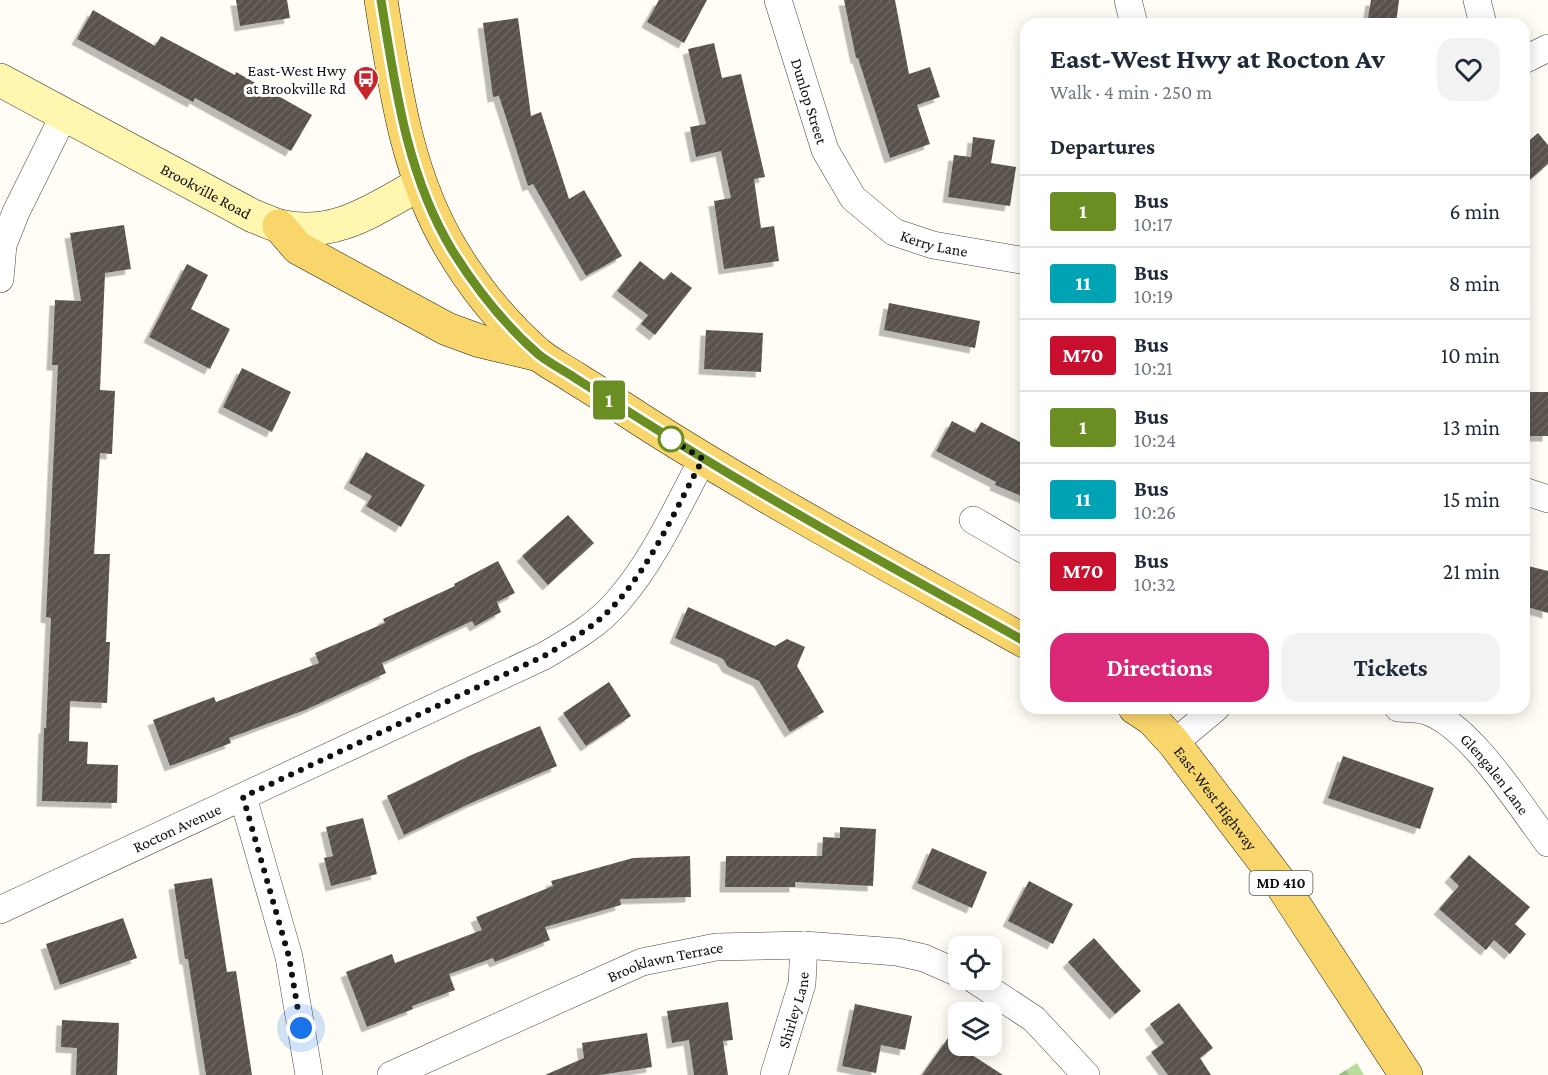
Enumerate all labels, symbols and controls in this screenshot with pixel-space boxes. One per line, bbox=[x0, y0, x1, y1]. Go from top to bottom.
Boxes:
button: heart bbox=[1437, 38, 1500, 101]
text: East-West Hwy at Rocton Av bbox=[1050, 43, 1385, 74]
street label: Dunlop Street bbox=[788, 56, 831, 147]
place label: East-West Hwy at Brookville Rd bbox=[246, 62, 347, 97]
bus stop icon: East-West Hwy at Brookville Rd bbox=[351, 64, 381, 102]
text: Walk · 4 min · 250 m bbox=[1050, 81, 1212, 103]
text: Departures bbox=[1050, 134, 1155, 159]
street label: Brookville Road bbox=[158, 160, 254, 223]
text: Bus bbox=[1134, 188, 1168, 213]
text: 1 bbox=[1079, 199, 1087, 223]
text: 6 min bbox=[1449, 199, 1500, 224]
text: 10:17 bbox=[1134, 213, 1172, 235]
street label: Kerry Lane bbox=[898, 227, 969, 260]
text: Bus bbox=[1134, 260, 1168, 285]
text: 11 bbox=[1075, 271, 1091, 295]
text: 8 min bbox=[1449, 271, 1500, 296]
text: 10:19 bbox=[1134, 285, 1173, 307]
text: Bus bbox=[1134, 332, 1168, 357]
text: M70 bbox=[1063, 343, 1103, 367]
text: 10 min bbox=[1441, 343, 1500, 368]
text: 10:21 bbox=[1134, 357, 1173, 379]
line badge: 1 bbox=[590, 380, 628, 420]
text: 1 bbox=[605, 388, 613, 412]
text: Bus bbox=[1134, 404, 1168, 429]
text: 1 bbox=[1079, 415, 1087, 439]
text: 13 min bbox=[1443, 415, 1500, 440]
unlabelled marker bbox=[658, 426, 684, 452]
text: 10:24 bbox=[1134, 429, 1176, 451]
text: Bus bbox=[1134, 476, 1168, 501]
text: 11 bbox=[1075, 487, 1091, 511]
text: 15 min bbox=[1443, 487, 1500, 512]
text: 10:26 bbox=[1134, 501, 1176, 523]
text: Bus bbox=[1134, 548, 1168, 573]
text: M70 bbox=[1063, 559, 1103, 583]
text: 21 min bbox=[1443, 559, 1500, 584]
text: 10:32 bbox=[1134, 573, 1175, 595]
button: Directions bbox=[1050, 633, 1269, 702]
button: Tickets bbox=[1281, 633, 1500, 702]
street label: Glengalen Lane bbox=[1457, 730, 1532, 818]
street label: East-West Highway bbox=[1171, 743, 1261, 855]
street label: Rocton Avenue bbox=[130, 800, 224, 856]
road number: MD 410 bbox=[1250, 871, 1312, 895]
map controls bbox=[948, 936, 1002, 1056]
button: locate bbox=[948, 936, 1002, 990]
street label: Brooklawn Terrace bbox=[605, 939, 723, 985]
street label: Shirley Lane bbox=[775, 972, 812, 1050]
button: layers bbox=[948, 1002, 1002, 1056]
your location bbox=[286, 1013, 316, 1043]

